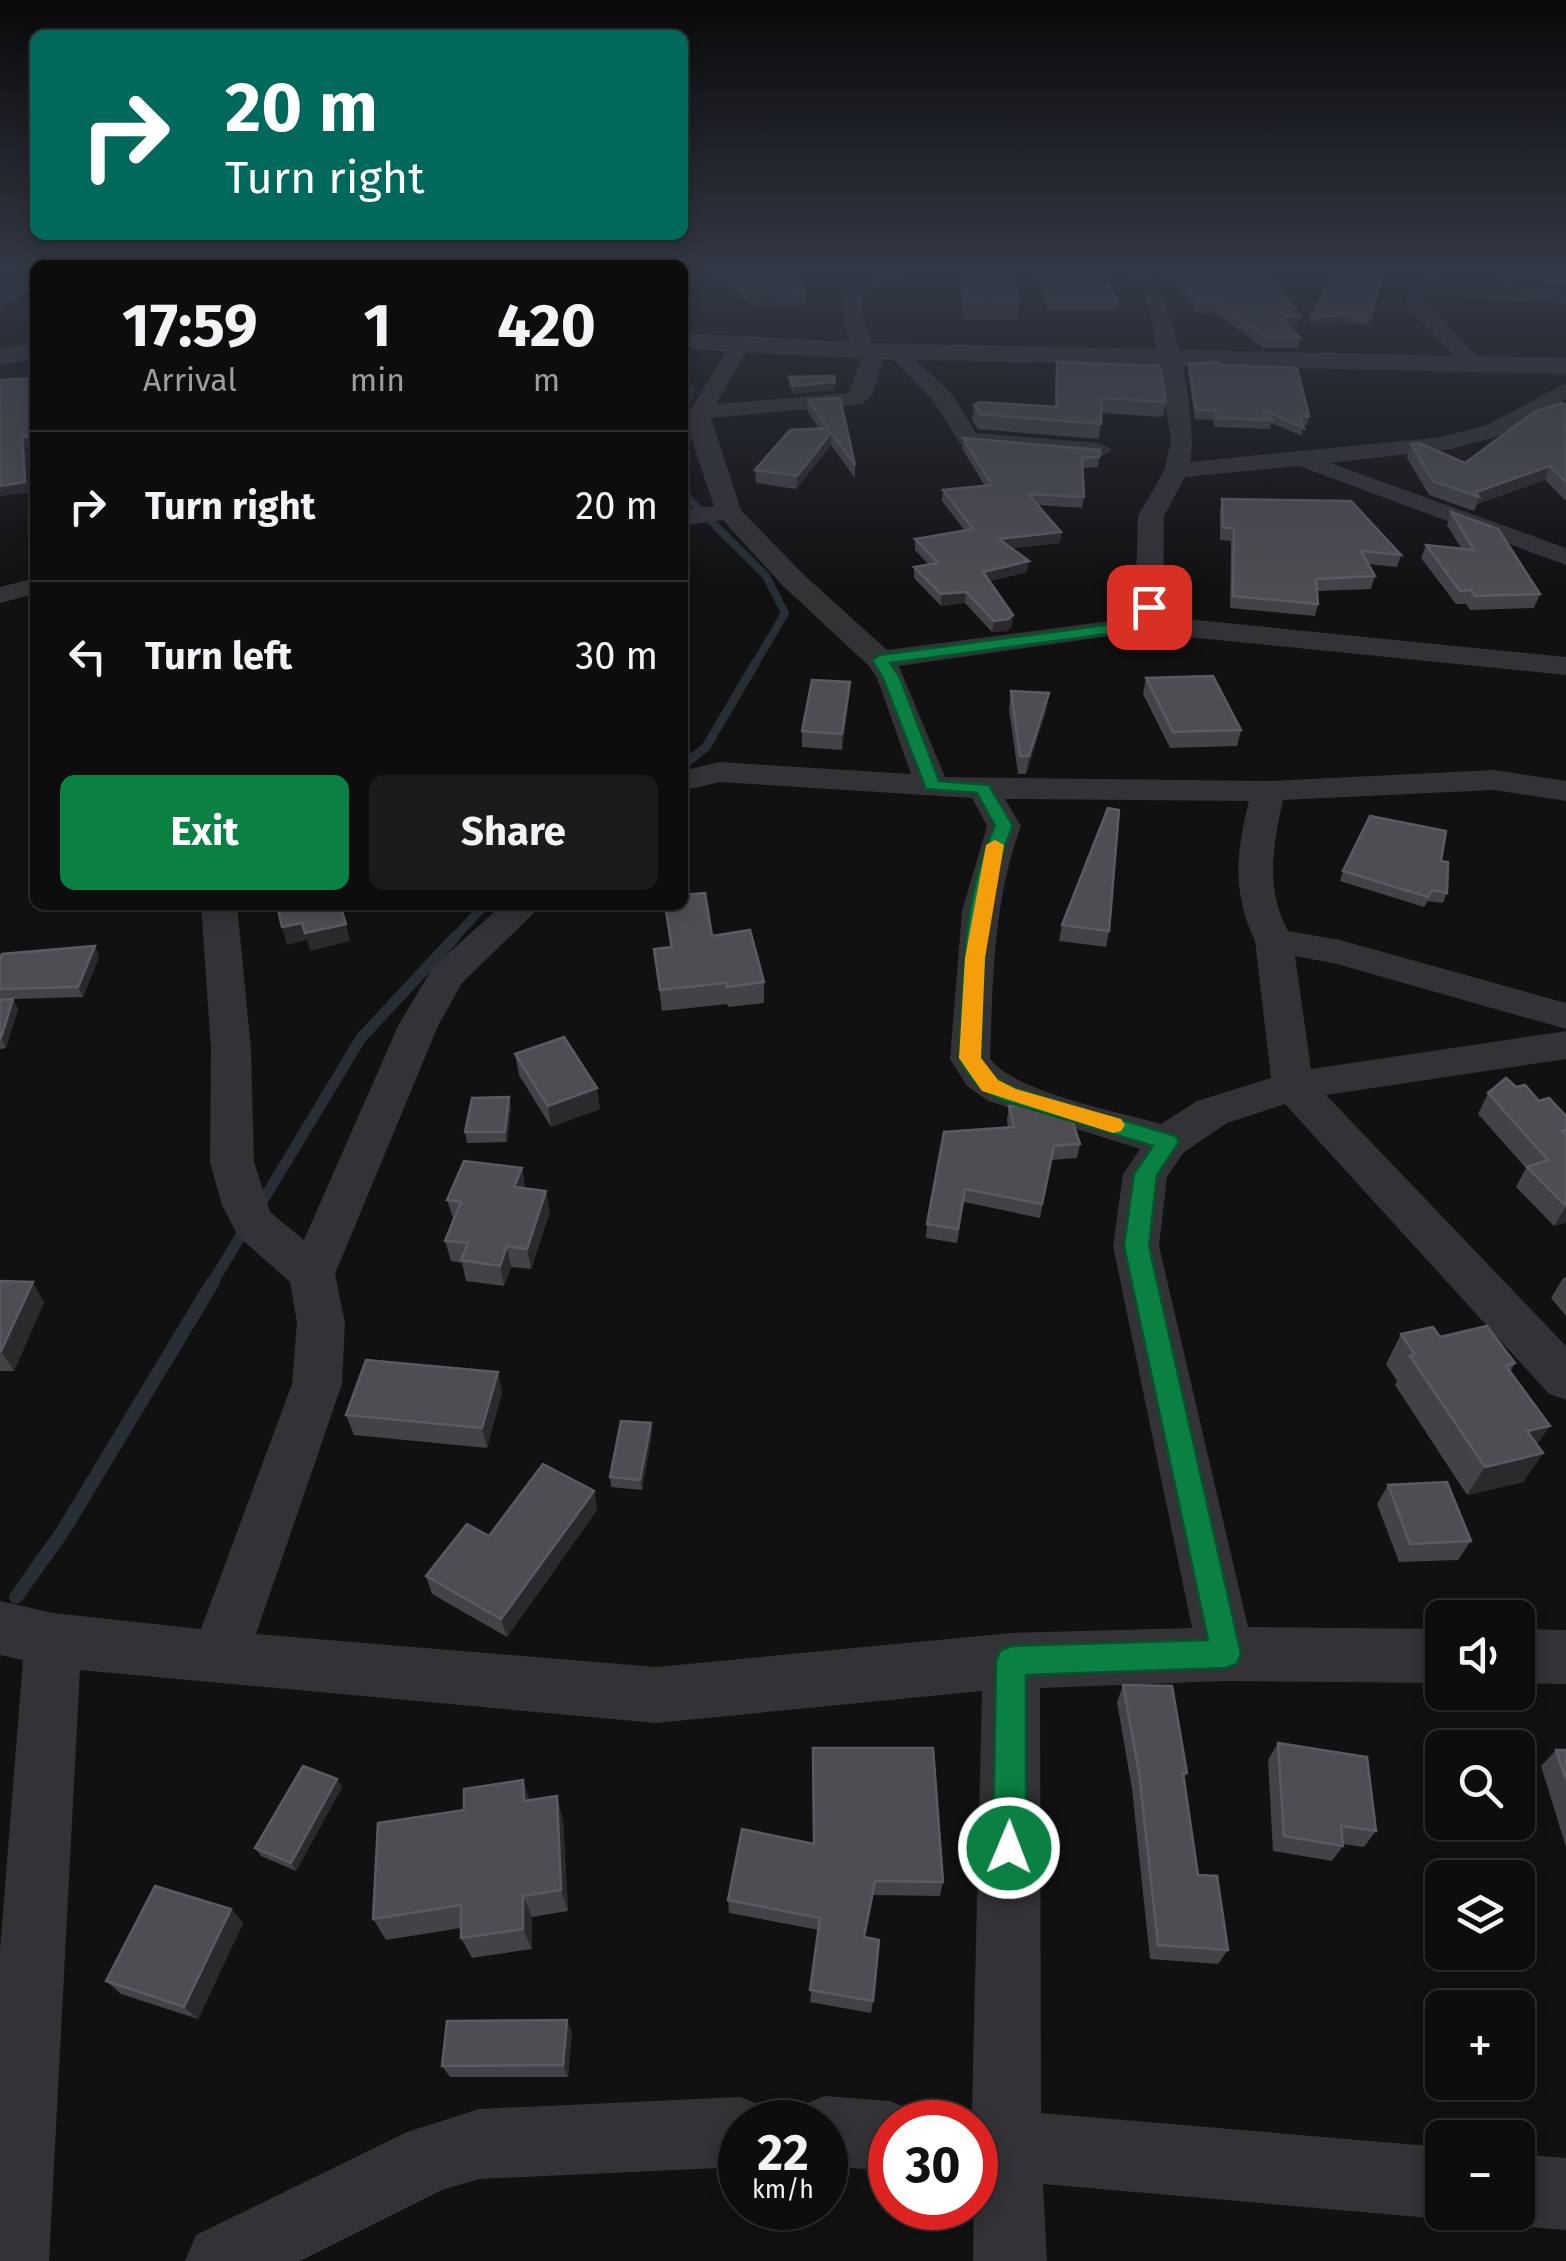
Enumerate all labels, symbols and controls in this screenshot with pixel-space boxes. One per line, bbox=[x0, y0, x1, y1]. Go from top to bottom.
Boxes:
text: 20 m bbox=[225, 66, 378, 150]
icon: right bbox=[60, 70, 190, 200]
text: Turn right bbox=[225, 151, 424, 205]
text: 17:59 bbox=[122, 290, 258, 362]
text: 1 bbox=[363, 290, 391, 362]
text: 420 bbox=[497, 290, 596, 362]
text: Arrival bbox=[143, 361, 237, 399]
text: min bbox=[350, 361, 405, 399]
text: m bbox=[533, 361, 560, 399]
icon: right bbox=[60, 479, 115, 534]
text: Turn right bbox=[145, 483, 315, 529]
text: 20 m bbox=[575, 483, 658, 529]
pin bbox=[1107, 565, 1192, 650]
icon: arrive bbox=[1122, 580, 1177, 635]
icon: left bbox=[60, 629, 115, 684]
text: Turn left bbox=[145, 633, 292, 679]
text: 30 m bbox=[575, 633, 658, 679]
button: Exit bbox=[60, 775, 349, 890]
button: Share bbox=[369, 775, 658, 890]
map controls bbox=[1425, 1600, 1535, 2230]
button: sound bbox=[1425, 1600, 1535, 1710]
button: search bbox=[1425, 1730, 1535, 1840]
position arrow bbox=[957, 1796, 1061, 1900]
button: layers bbox=[1425, 1860, 1535, 1970]
button: + bbox=[1425, 1990, 1535, 2100]
speed limit sign: 30 bbox=[868, 2100, 998, 2230]
button: − bbox=[1425, 2120, 1535, 2230]
text: 22 bbox=[757, 2123, 809, 2183]
text: km/h bbox=[752, 2175, 814, 2205]

